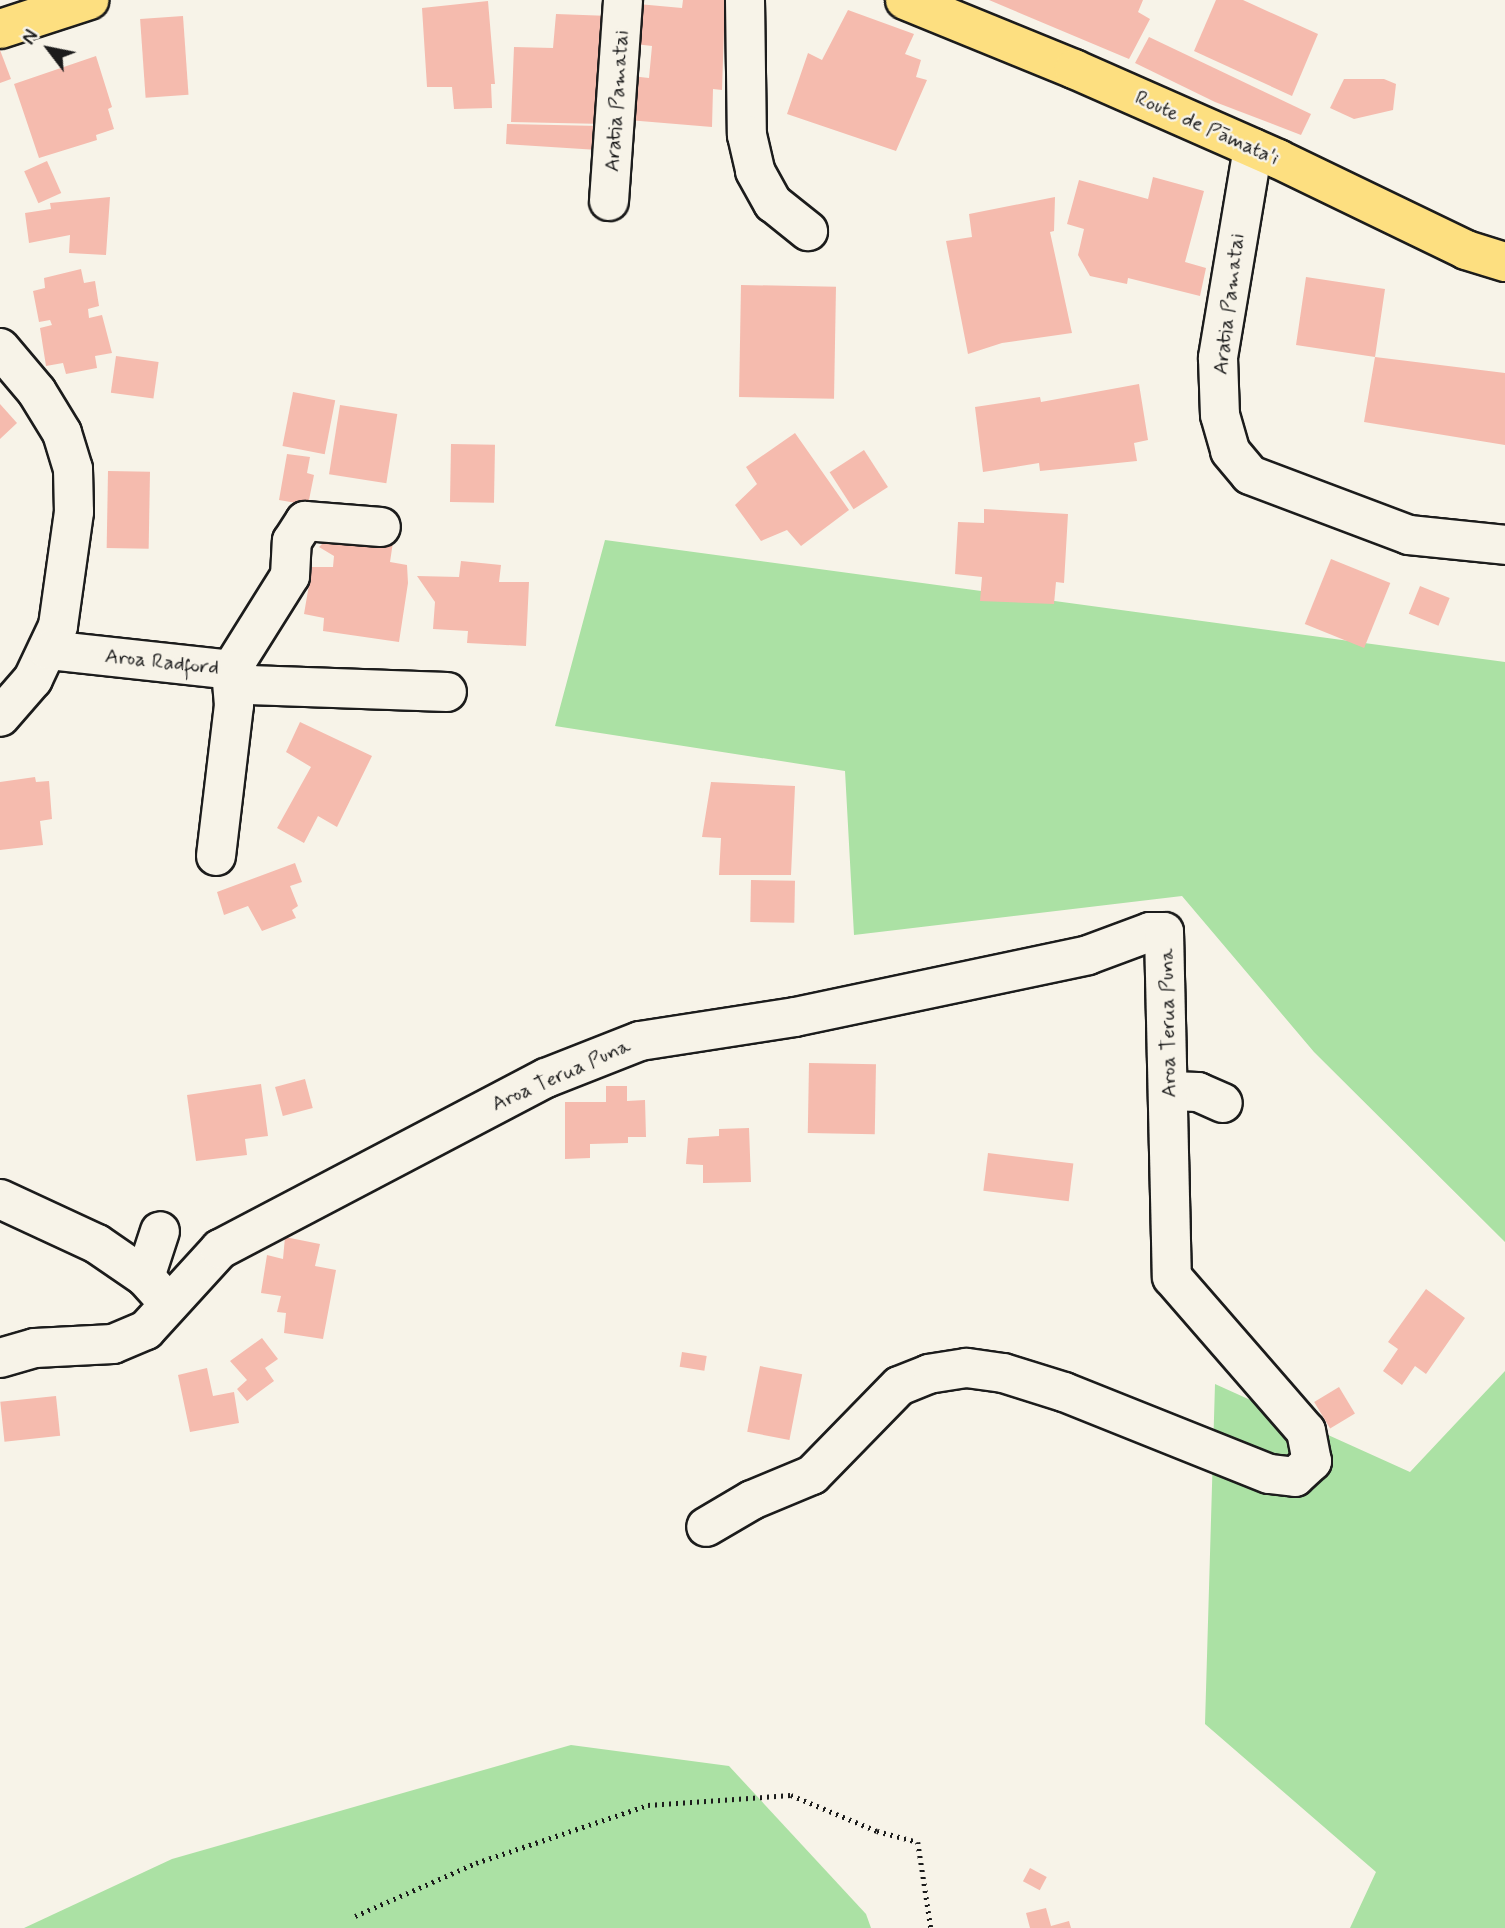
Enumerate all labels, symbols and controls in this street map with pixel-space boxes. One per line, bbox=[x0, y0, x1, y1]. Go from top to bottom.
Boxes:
north arrow bbox=[14, 14, 84, 84]
text: N bbox=[17, 26, 45, 50]
street label: Aratia Pamatai bbox=[600, 30, 634, 172]
street label: Route de Pāmata'i bbox=[1132, 85, 1282, 171]
street label: Aratia Pamatai bbox=[1208, 232, 1250, 376]
street label: Aroa Radford bbox=[103, 643, 221, 681]
street label: Aroa Terua Puna bbox=[1154, 951, 1182, 1095]
street label: Aroa Terua Puna bbox=[490, 1034, 632, 1116]

